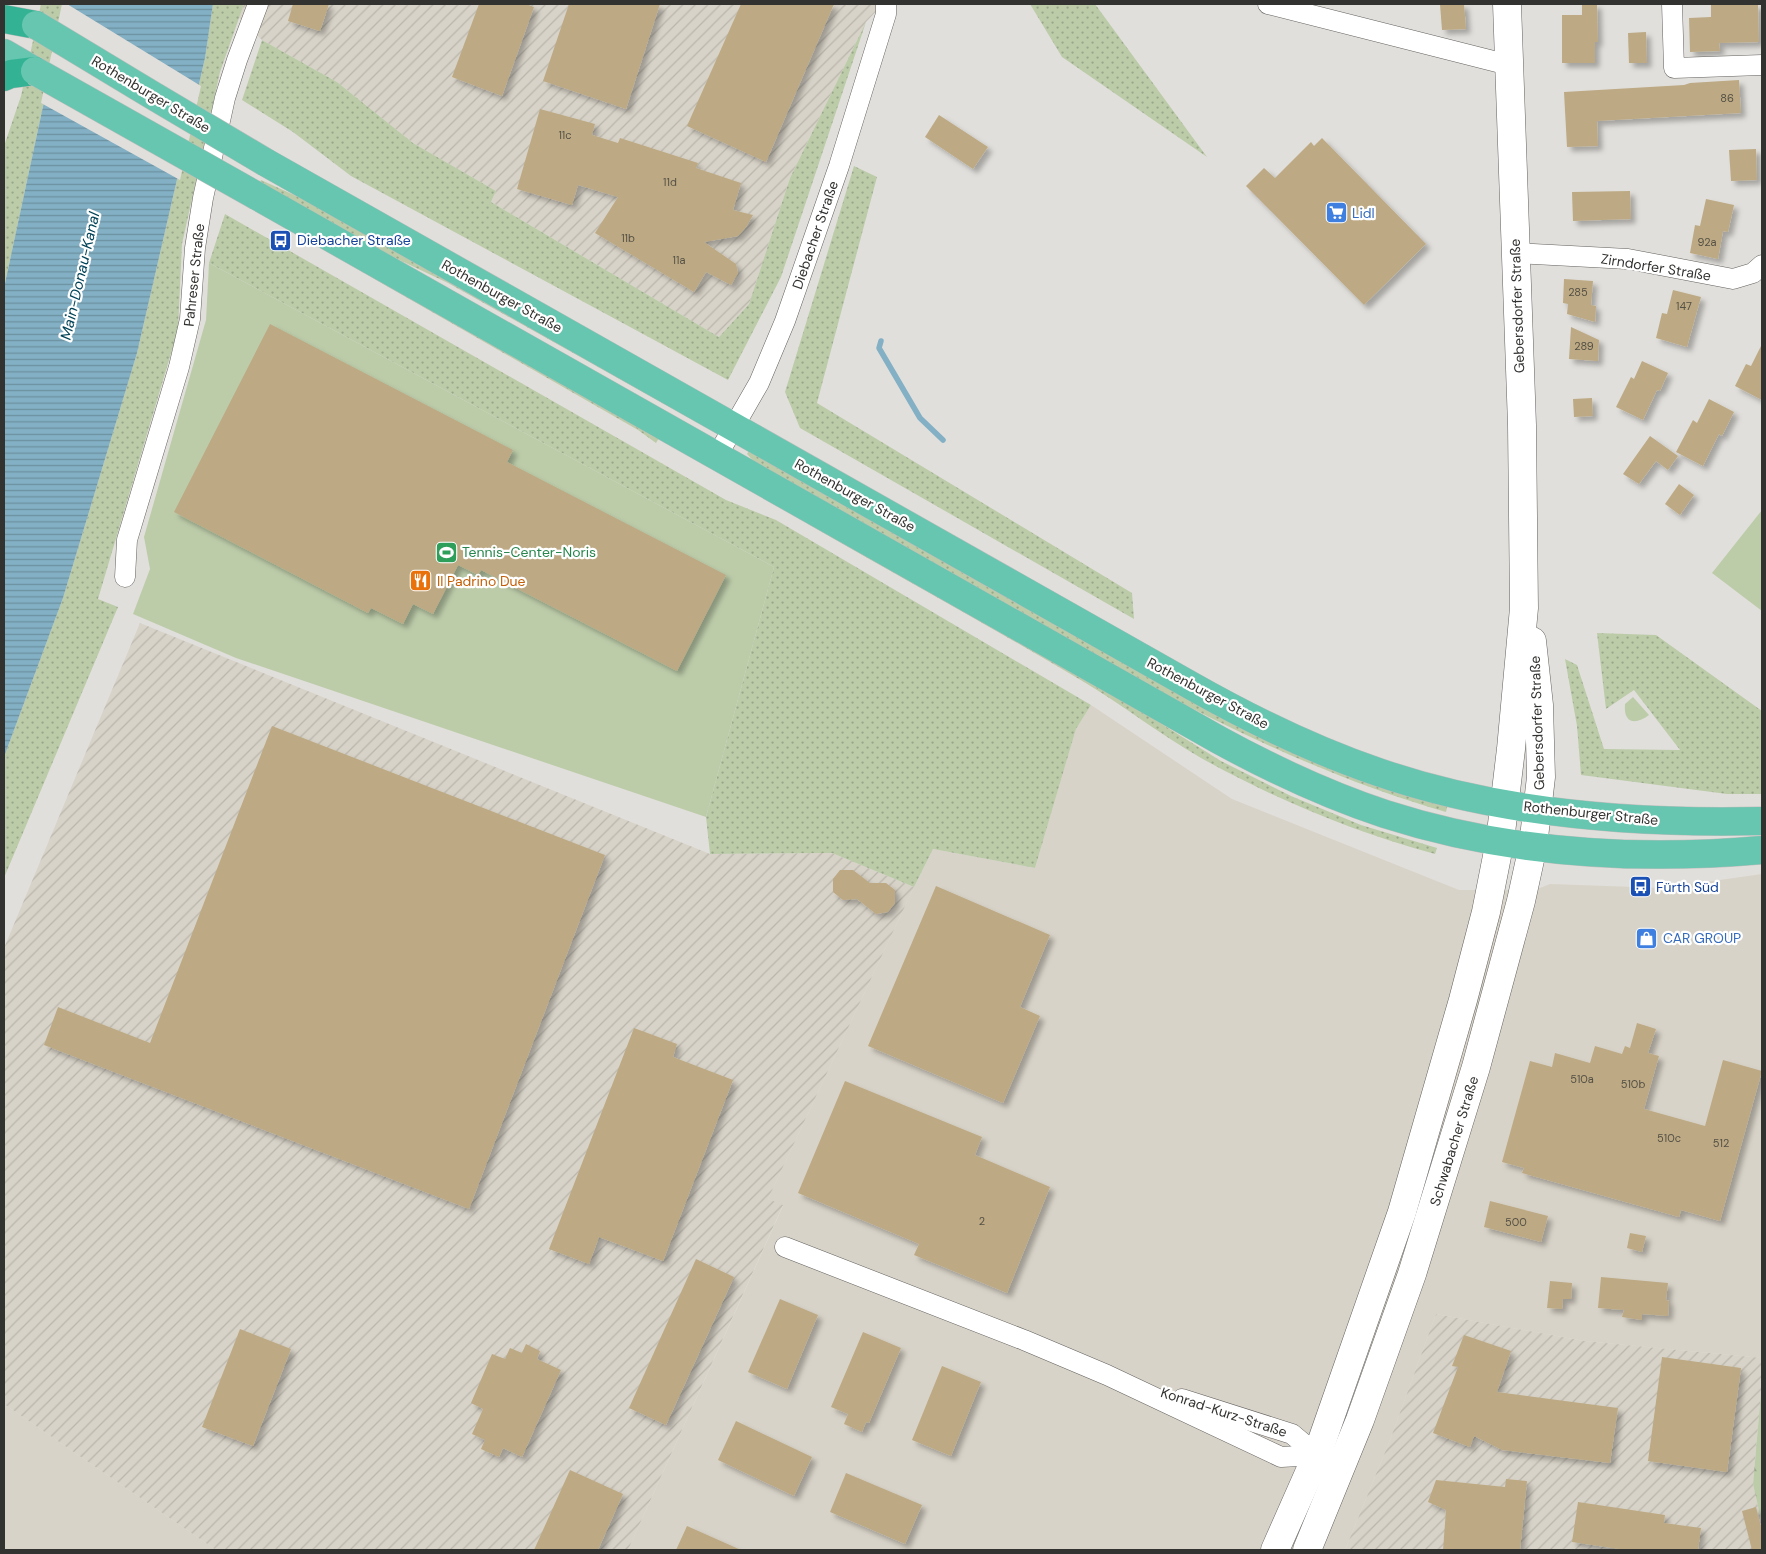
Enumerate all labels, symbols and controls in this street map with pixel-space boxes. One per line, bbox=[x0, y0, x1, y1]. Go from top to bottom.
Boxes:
street label: Rothenburger Straße bbox=[88, 52, 214, 137]
house number: 86 bbox=[1720, 91, 1734, 105]
house number: 11c bbox=[558, 128, 572, 142]
house number: 11d bbox=[663, 175, 677, 189]
street label: Diebacher Straße bbox=[788, 178, 842, 292]
supermarket icon: Lidl bbox=[1324, 201, 1348, 225]
place label: Lidl bbox=[1352, 204, 1375, 222]
water label: Main-Donau-Kanal bbox=[56, 210, 105, 342]
street label: Pahreser Straße bbox=[180, 222, 208, 327]
bus stop icon: Diebacher Straße bbox=[269, 228, 293, 252]
place label: Diebacher Straße bbox=[297, 231, 411, 249]
house number: 11b bbox=[621, 231, 635, 245]
house number: 92a bbox=[1697, 235, 1717, 249]
street label: Gebersdorfer Straße bbox=[1506, 238, 1528, 374]
street label: Zirndorfer Straße bbox=[1600, 249, 1712, 285]
house number: 11a bbox=[673, 253, 685, 267]
street label: Rothenburger Straße bbox=[439, 255, 565, 337]
house number: 285 bbox=[1568, 285, 1588, 299]
house number: 147 bbox=[1676, 299, 1692, 313]
house number: 289 bbox=[1574, 339, 1594, 353]
street label: Rothenburger Straße bbox=[792, 454, 918, 536]
sports icon: Tennis-Center-Noris bbox=[434, 540, 458, 564]
place label: Tennis-Center-Noris bbox=[462, 543, 596, 561]
restaurant icon: Il Padrino Due bbox=[409, 569, 433, 593]
place label: Il Padrino Due bbox=[437, 572, 526, 590]
street label: Rothenburger Straße bbox=[1144, 653, 1272, 733]
street label: Gebersdorfer Straße bbox=[1526, 655, 1548, 791]
street label: Rothenburger Straße bbox=[1523, 797, 1659, 829]
bus stop icon: Fürth Süd bbox=[1628, 875, 1652, 899]
place label: Fürth Süd bbox=[1656, 878, 1719, 896]
shop icon: CAR GROUP bbox=[1635, 926, 1659, 950]
place label: CAR GROUP bbox=[1663, 929, 1741, 947]
house number: 510a bbox=[1570, 1072, 1594, 1086]
street label: Schwabacher Straße bbox=[1426, 1074, 1482, 1208]
house number: 510b bbox=[1621, 1077, 1645, 1091]
house number: 510c bbox=[1657, 1131, 1681, 1145]
house number: 512 bbox=[1713, 1136, 1729, 1150]
house number: 2 bbox=[979, 1214, 985, 1228]
house number: 500 bbox=[1505, 1215, 1527, 1229]
street label: Konrad-Kurz-Straße bbox=[1159, 1383, 1289, 1441]

